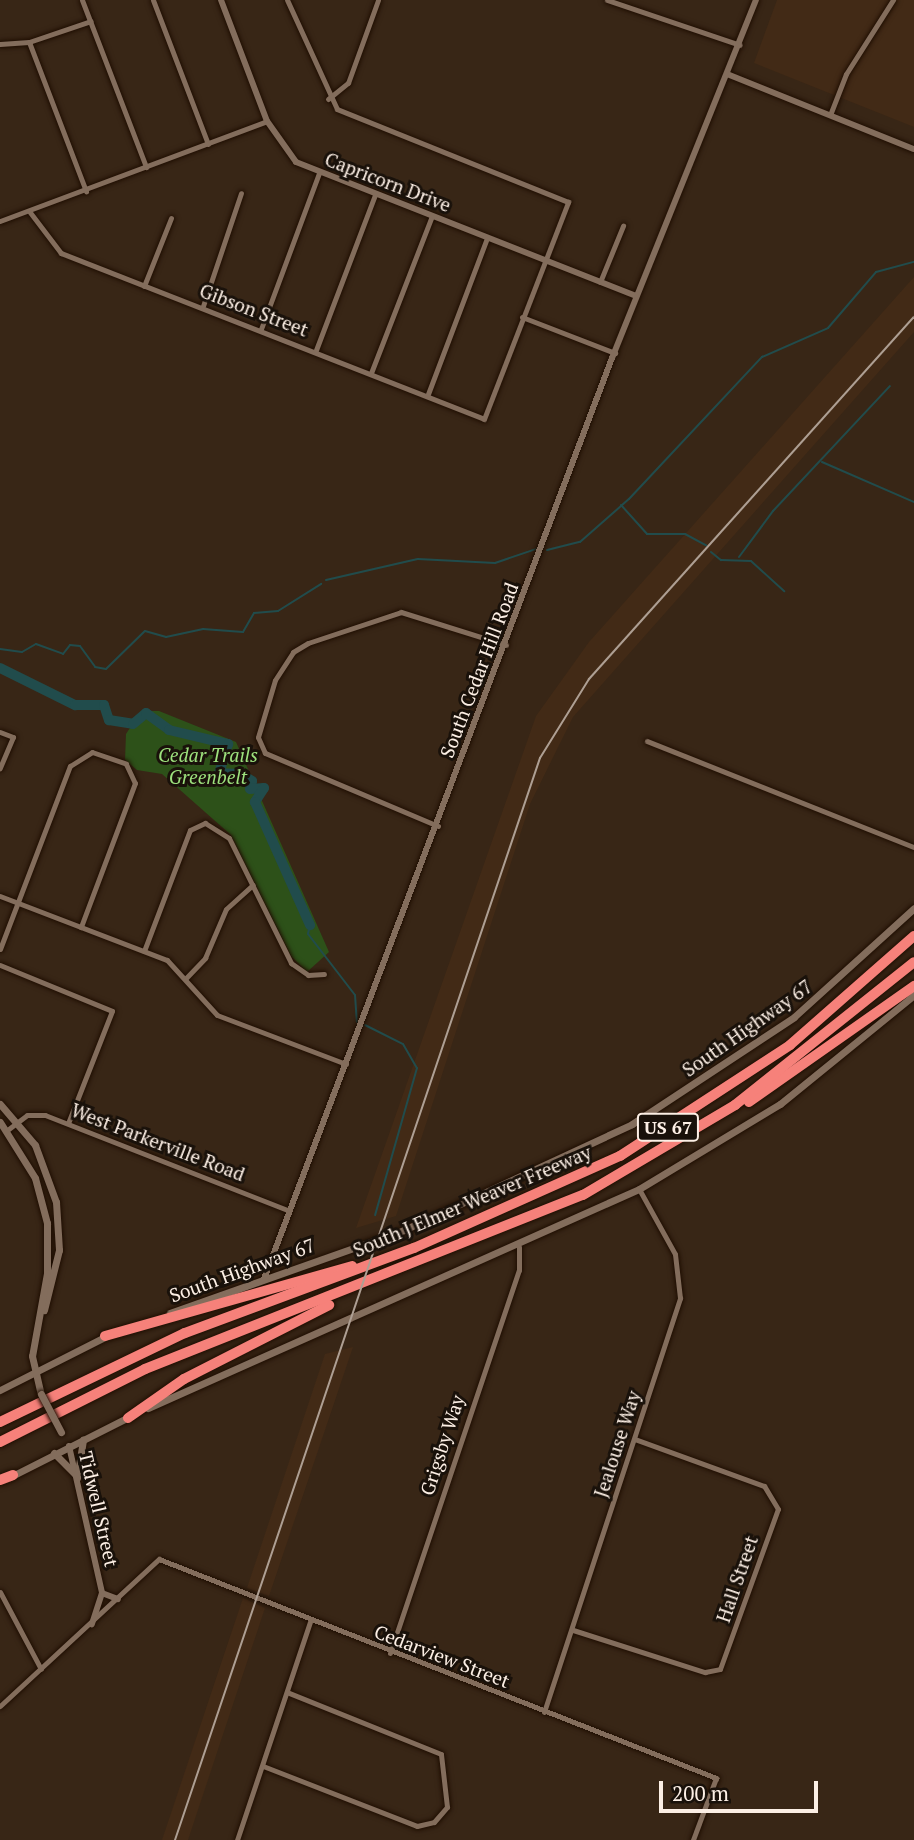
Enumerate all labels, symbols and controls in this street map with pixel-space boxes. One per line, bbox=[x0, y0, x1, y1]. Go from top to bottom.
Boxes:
street label: Capricorn Drive bbox=[322, 148, 454, 216]
street label: Gibson Street bbox=[196, 279, 312, 341]
street label: South Cedar Hill Road bbox=[435, 579, 523, 761]
park label: Cedar Trails Greenbelt bbox=[158, 744, 258, 788]
street label: South Highway 67 bbox=[678, 975, 816, 1081]
street label: West Parkerville Road bbox=[68, 1098, 248, 1186]
road number: US 67 bbox=[636, 1112, 700, 1142]
street label: South J Elmer Weaver Freeway bbox=[350, 1140, 594, 1262]
street label: South Highway 67 bbox=[166, 1233, 318, 1307]
street label: Jealouse Way bbox=[589, 1388, 645, 1500]
street label: Grigsby Way bbox=[415, 1392, 469, 1498]
street label: Tidwell Street bbox=[75, 1449, 123, 1569]
street label: Hall Street bbox=[712, 1533, 762, 1625]
street label: Cedarview Street bbox=[371, 1620, 513, 1692]
scale bar bbox=[662, 1766, 821, 1810]
text: 200 m bbox=[672, 1779, 729, 1807]

